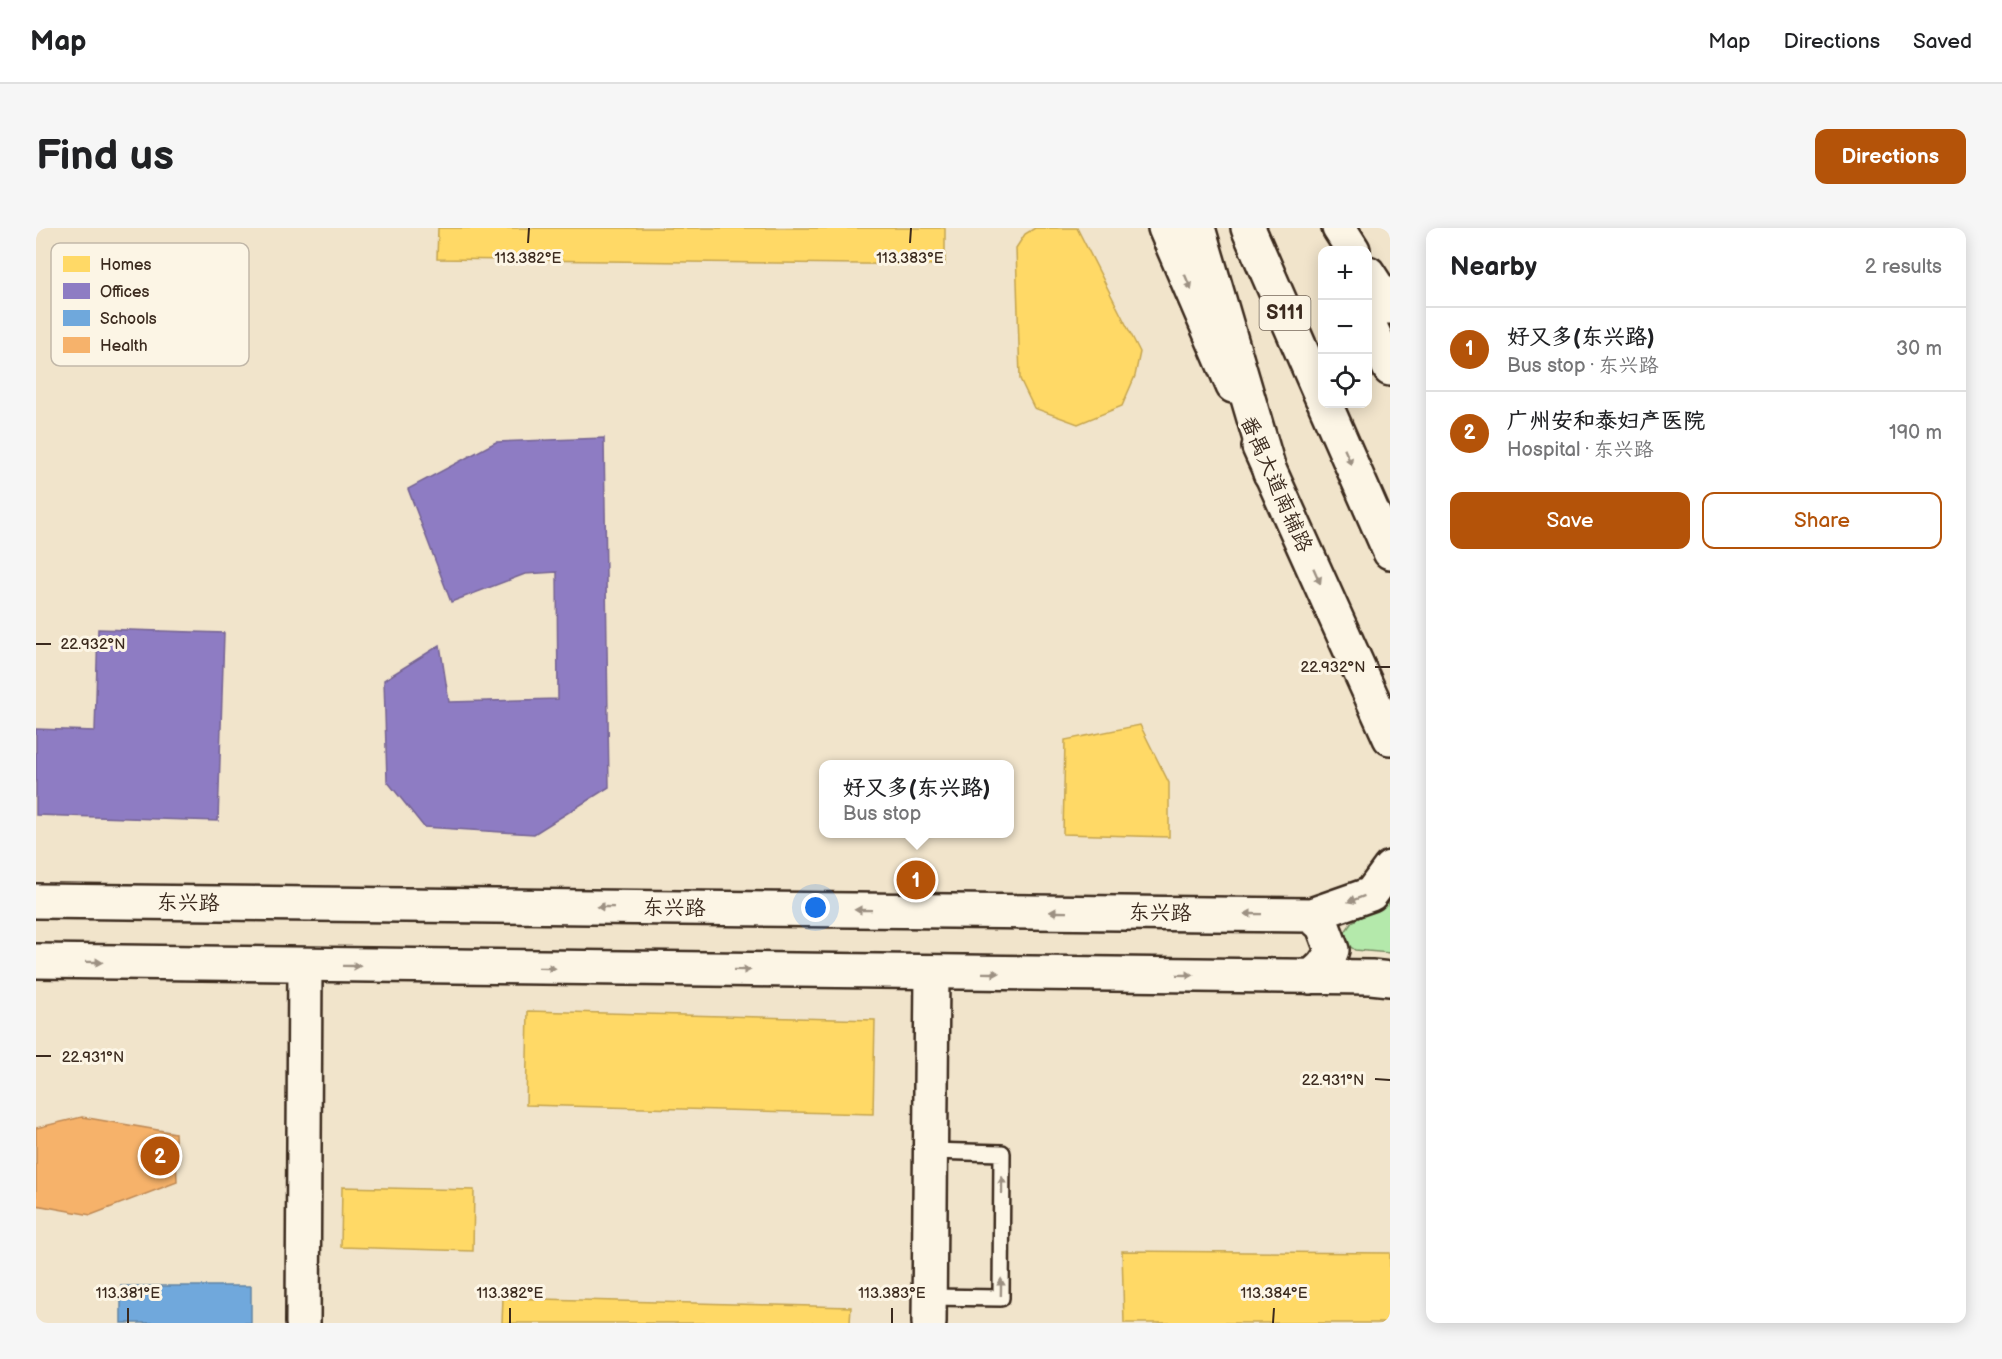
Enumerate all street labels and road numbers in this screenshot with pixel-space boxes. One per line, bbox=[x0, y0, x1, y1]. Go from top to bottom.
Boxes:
road number: S111 bbox=[1260, 296, 1310, 330]
street label: 番禺大道南辅路 bbox=[1235, 412, 1317, 556]
street label: 东兴路 bbox=[156, 890, 220, 916]
street label: 东兴路 bbox=[642, 895, 706, 921]
street label: 东兴路 bbox=[1128, 900, 1192, 926]

